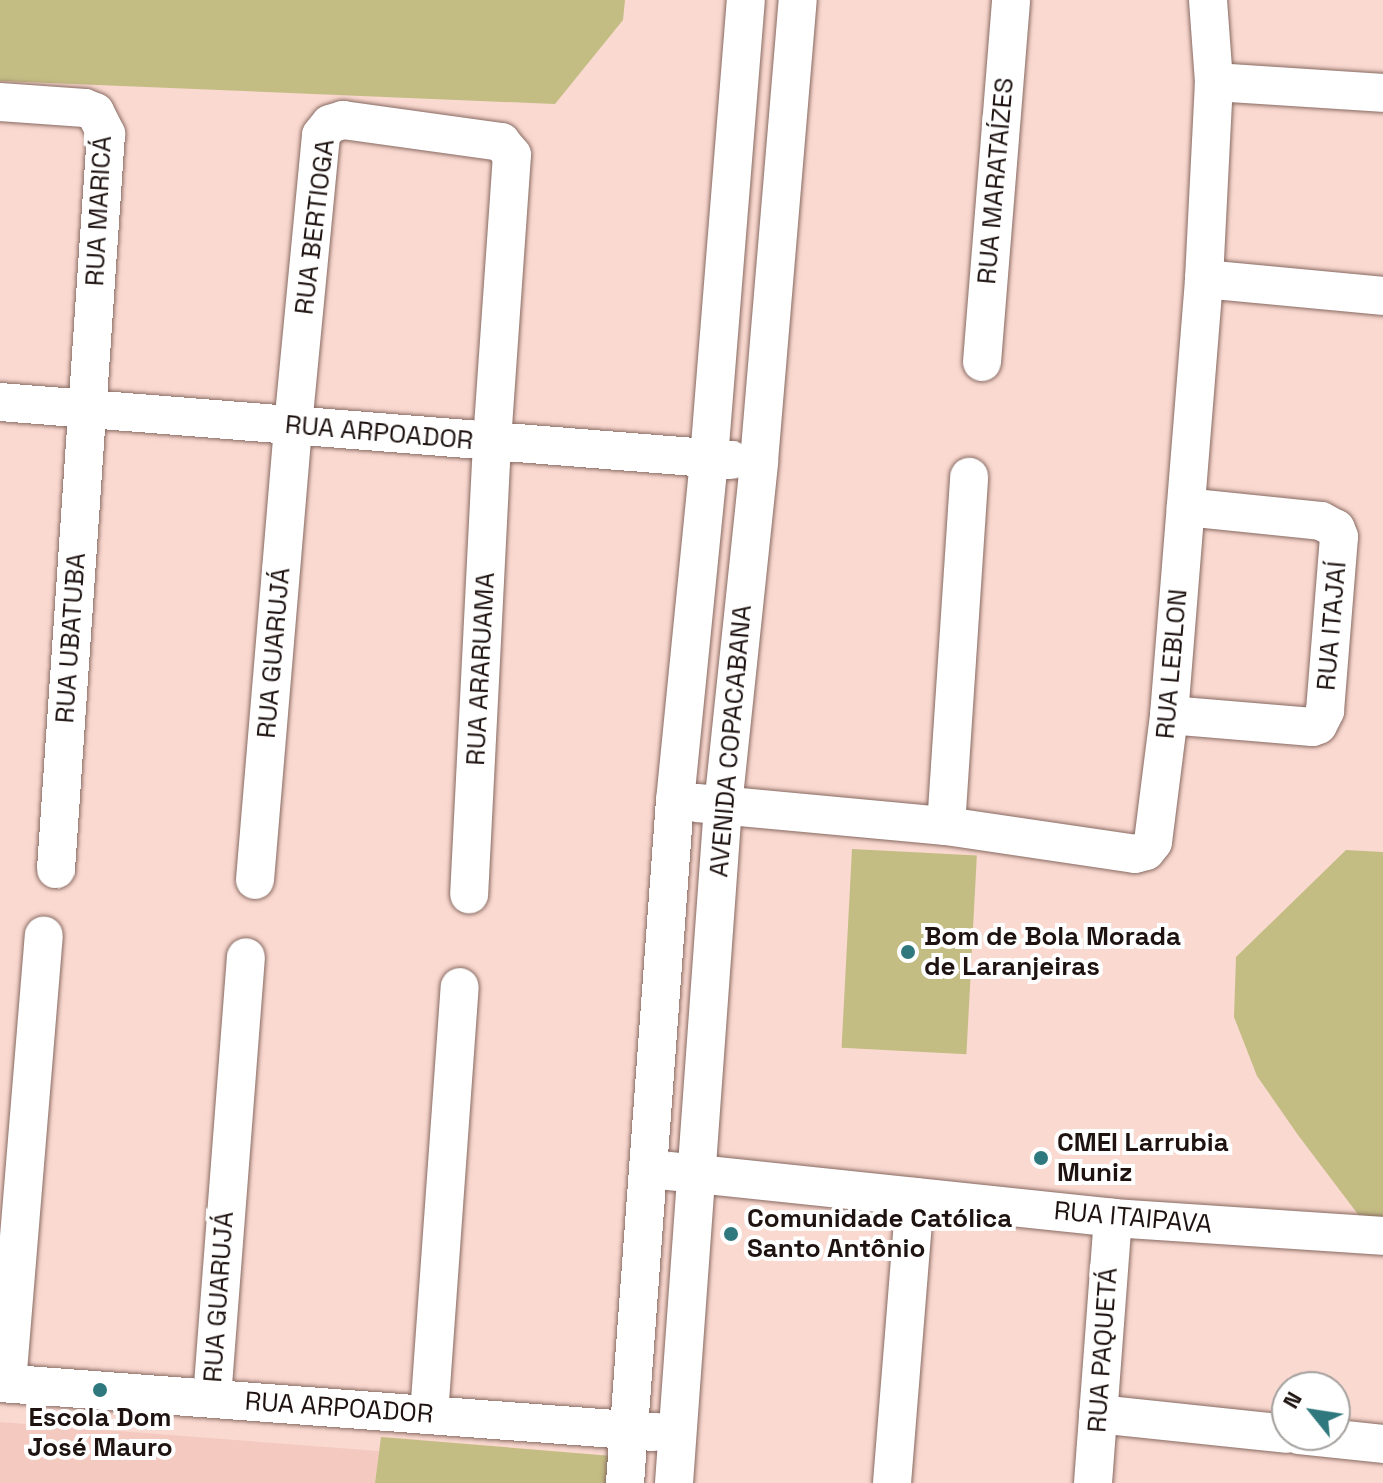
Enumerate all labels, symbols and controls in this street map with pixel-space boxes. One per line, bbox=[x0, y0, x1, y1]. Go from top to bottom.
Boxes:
street label: RUA MARATAÍZES bbox=[971, 76, 1021, 286]
street label: RUA MARICÁ bbox=[79, 135, 119, 287]
street label: RUA BERTIOGA bbox=[289, 137, 341, 317]
street label: RUA ARPOADOR bbox=[283, 409, 475, 457]
street label: RUA UBATUBA bbox=[49, 551, 93, 725]
street label: RUA ITAJAÍ bbox=[1311, 560, 1353, 692]
street label: RUA GUARUJÁ bbox=[251, 566, 297, 740]
street label: RUA ARARUAMA bbox=[460, 571, 502, 767]
street label: RUA LEBLON bbox=[1150, 588, 1194, 740]
street label: AVENIDA COPACABANA bbox=[704, 603, 758, 879]
place label: Bom de Bola Morada de Laranjeiras bbox=[924, 921, 1181, 982]
marker: Bom de Bola Morada de Laranjeiras bbox=[899, 943, 917, 961]
place label: CMEI Larrubia Muniz bbox=[1057, 1127, 1229, 1188]
marker: CMEI Larrubia Muniz bbox=[1032, 1149, 1050, 1167]
street label: RUA ITAIPAVA bbox=[1052, 1196, 1214, 1240]
place label: Comunidade Católica Santo Antônio bbox=[747, 1203, 1012, 1264]
street label: RUA GUARUJÁ bbox=[197, 1210, 241, 1384]
marker: Comunidade Católica Santo Antônio bbox=[722, 1225, 740, 1243]
street label: RUA PAQUETÁ bbox=[1082, 1266, 1124, 1434]
north arrow bbox=[1271, 1371, 1351, 1451]
marker: Escola Dom José Mauro bbox=[91, 1381, 109, 1399]
street label: RUA ARPOADOR bbox=[243, 1386, 435, 1430]
text: N bbox=[1276, 1387, 1308, 1413]
place label: Escola Dom José Mauro bbox=[27, 1402, 173, 1464]

